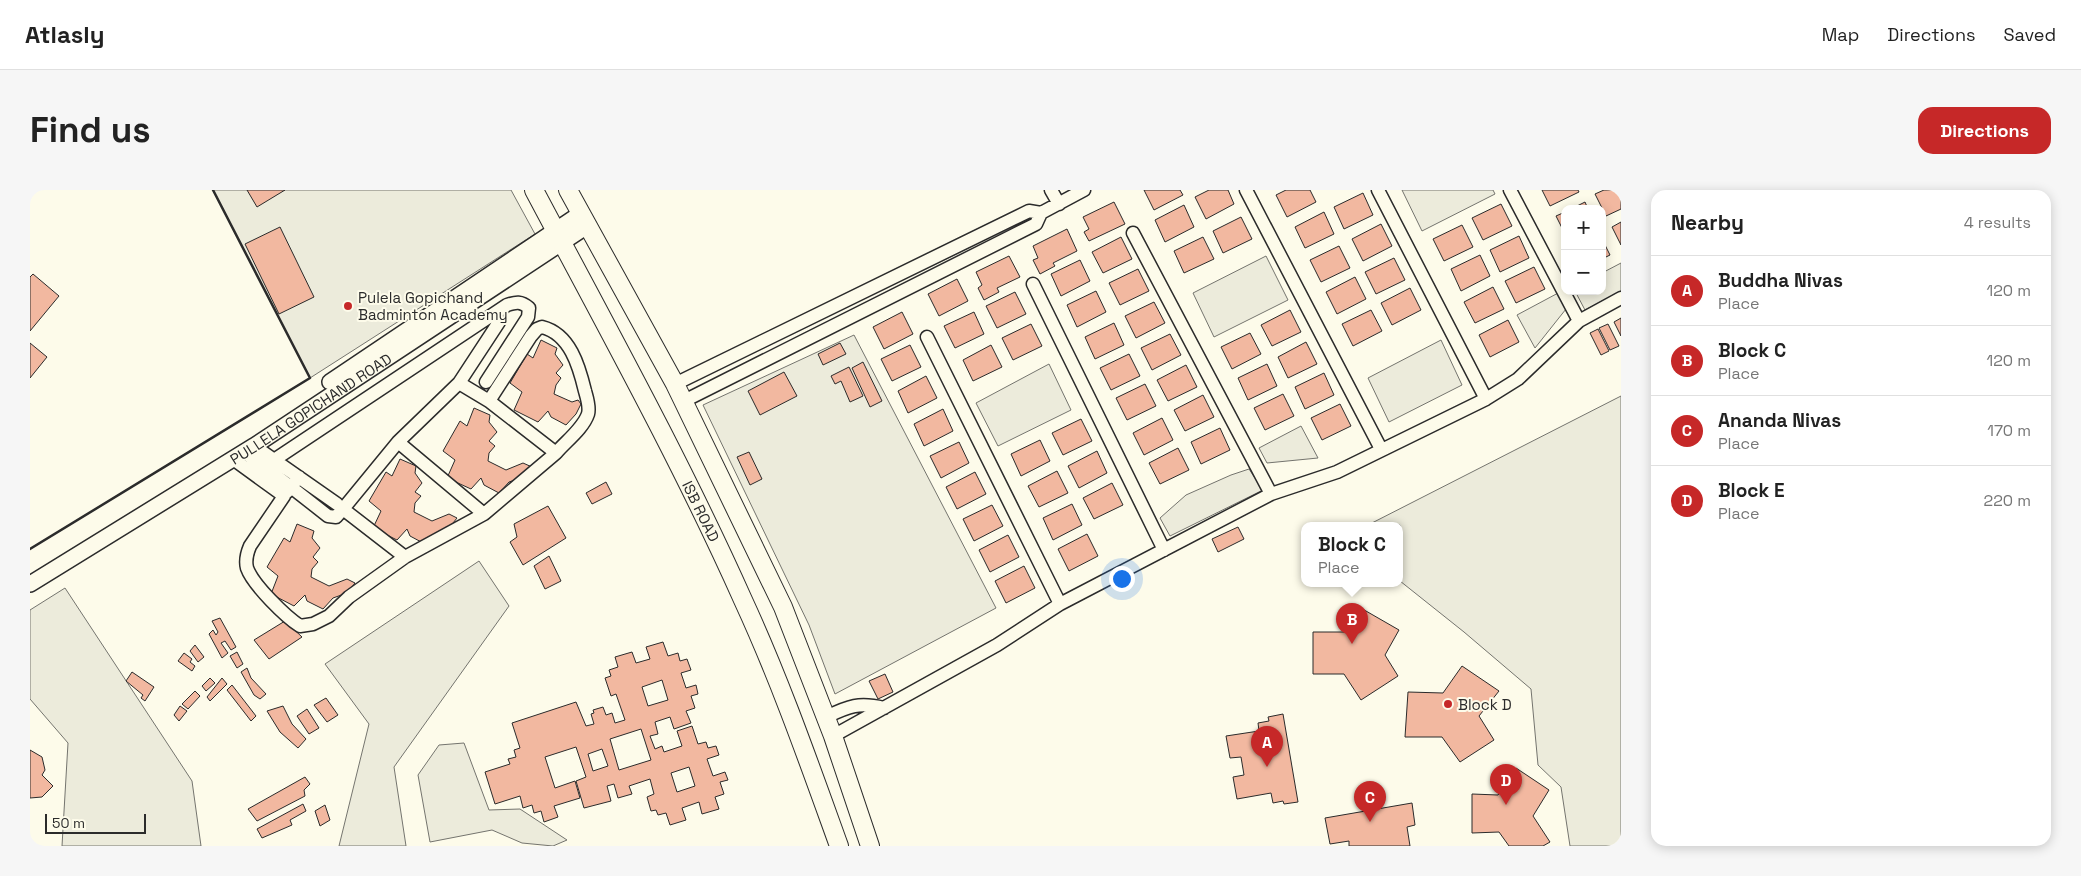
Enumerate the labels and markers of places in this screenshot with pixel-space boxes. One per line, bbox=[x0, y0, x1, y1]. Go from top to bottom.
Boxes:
place label: Pulela Gopichand Badminton Academy bbox=[358, 288, 508, 324]
marker: Pulela Gopichand Badminton Academy bbox=[342, 300, 354, 312]
pin: B bbox=[1336, 603, 1368, 644]
place label: Block D bbox=[1458, 695, 1512, 714]
marker: Block D bbox=[1442, 698, 1454, 710]
pin: A bbox=[1251, 726, 1283, 767]
pin: D bbox=[1490, 764, 1522, 805]
pin: C bbox=[1354, 781, 1386, 822]

